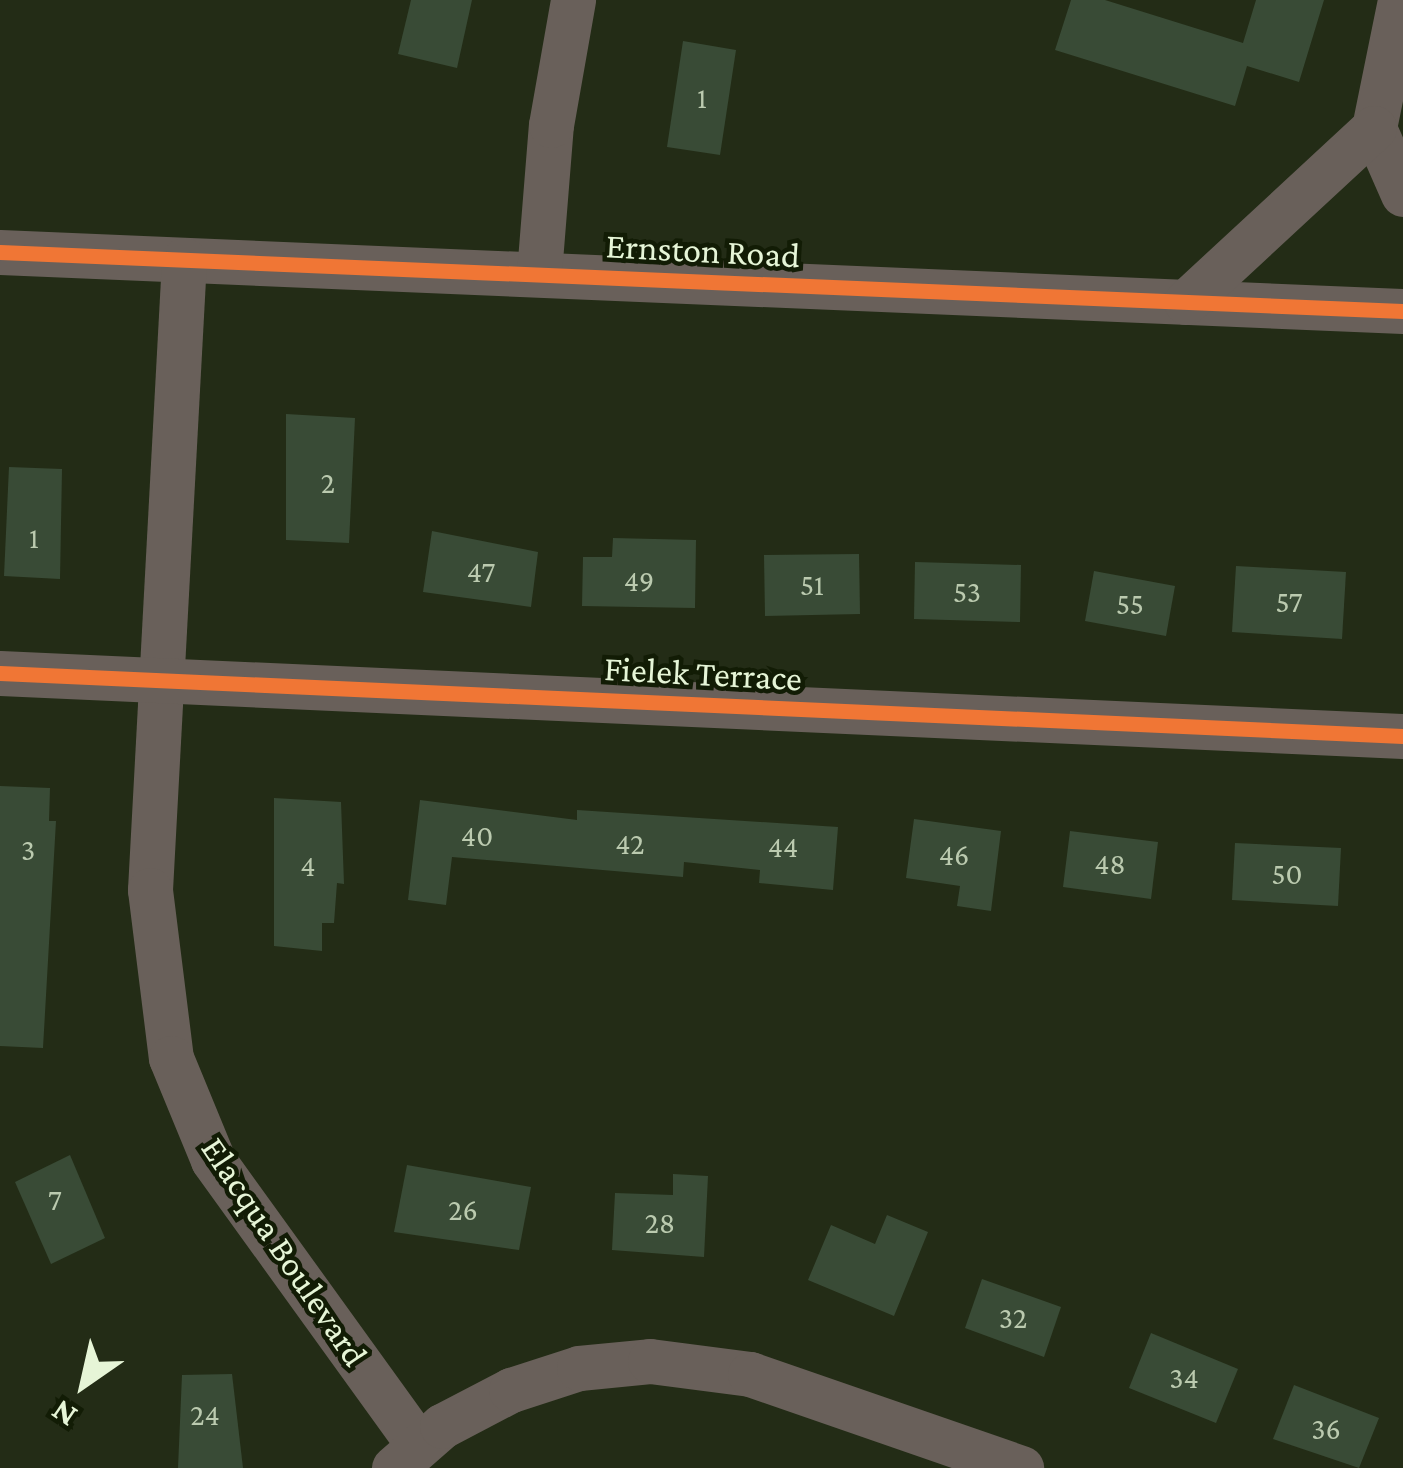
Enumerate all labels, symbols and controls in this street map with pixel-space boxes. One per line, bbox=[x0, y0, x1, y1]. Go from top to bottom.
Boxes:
house number: 1 bbox=[697, 80, 707, 116]
street label: Ernston Road bbox=[605, 224, 801, 278]
house number: 2 bbox=[321, 465, 335, 501]
house number: 1 bbox=[29, 520, 39, 556]
house number: 47 bbox=[467, 554, 495, 590]
house number: 49 bbox=[624, 563, 654, 599]
house number: 51 bbox=[800, 567, 824, 603]
house number: 53 bbox=[953, 574, 981, 610]
house number: 57 bbox=[1275, 584, 1303, 620]
house number: 55 bbox=[1116, 586, 1144, 622]
street label: Fielek Terrace bbox=[603, 647, 803, 701]
house number: 40 bbox=[461, 818, 493, 854]
house number: 42 bbox=[615, 826, 645, 862]
house number: 44 bbox=[768, 829, 798, 865]
house number: 3 bbox=[21, 832, 35, 868]
house number: 46 bbox=[939, 837, 969, 873]
house number: 48 bbox=[1094, 846, 1126, 882]
house number: 4 bbox=[300, 848, 316, 884]
house number: 50 bbox=[1271, 856, 1303, 892]
street label: Elacqua Boulevard bbox=[191, 1129, 377, 1375]
house number: 7 bbox=[48, 1182, 62, 1218]
house number: 26 bbox=[448, 1192, 478, 1228]
house number: 28 bbox=[645, 1205, 675, 1241]
house number: 32 bbox=[999, 1300, 1027, 1336]
north arrow bbox=[24, 1324, 144, 1444]
house number: 34 bbox=[1169, 1360, 1199, 1396]
text: N bbox=[44, 1393, 83, 1436]
house number: 24 bbox=[190, 1397, 220, 1433]
house number: 36 bbox=[1311, 1411, 1341, 1447]

